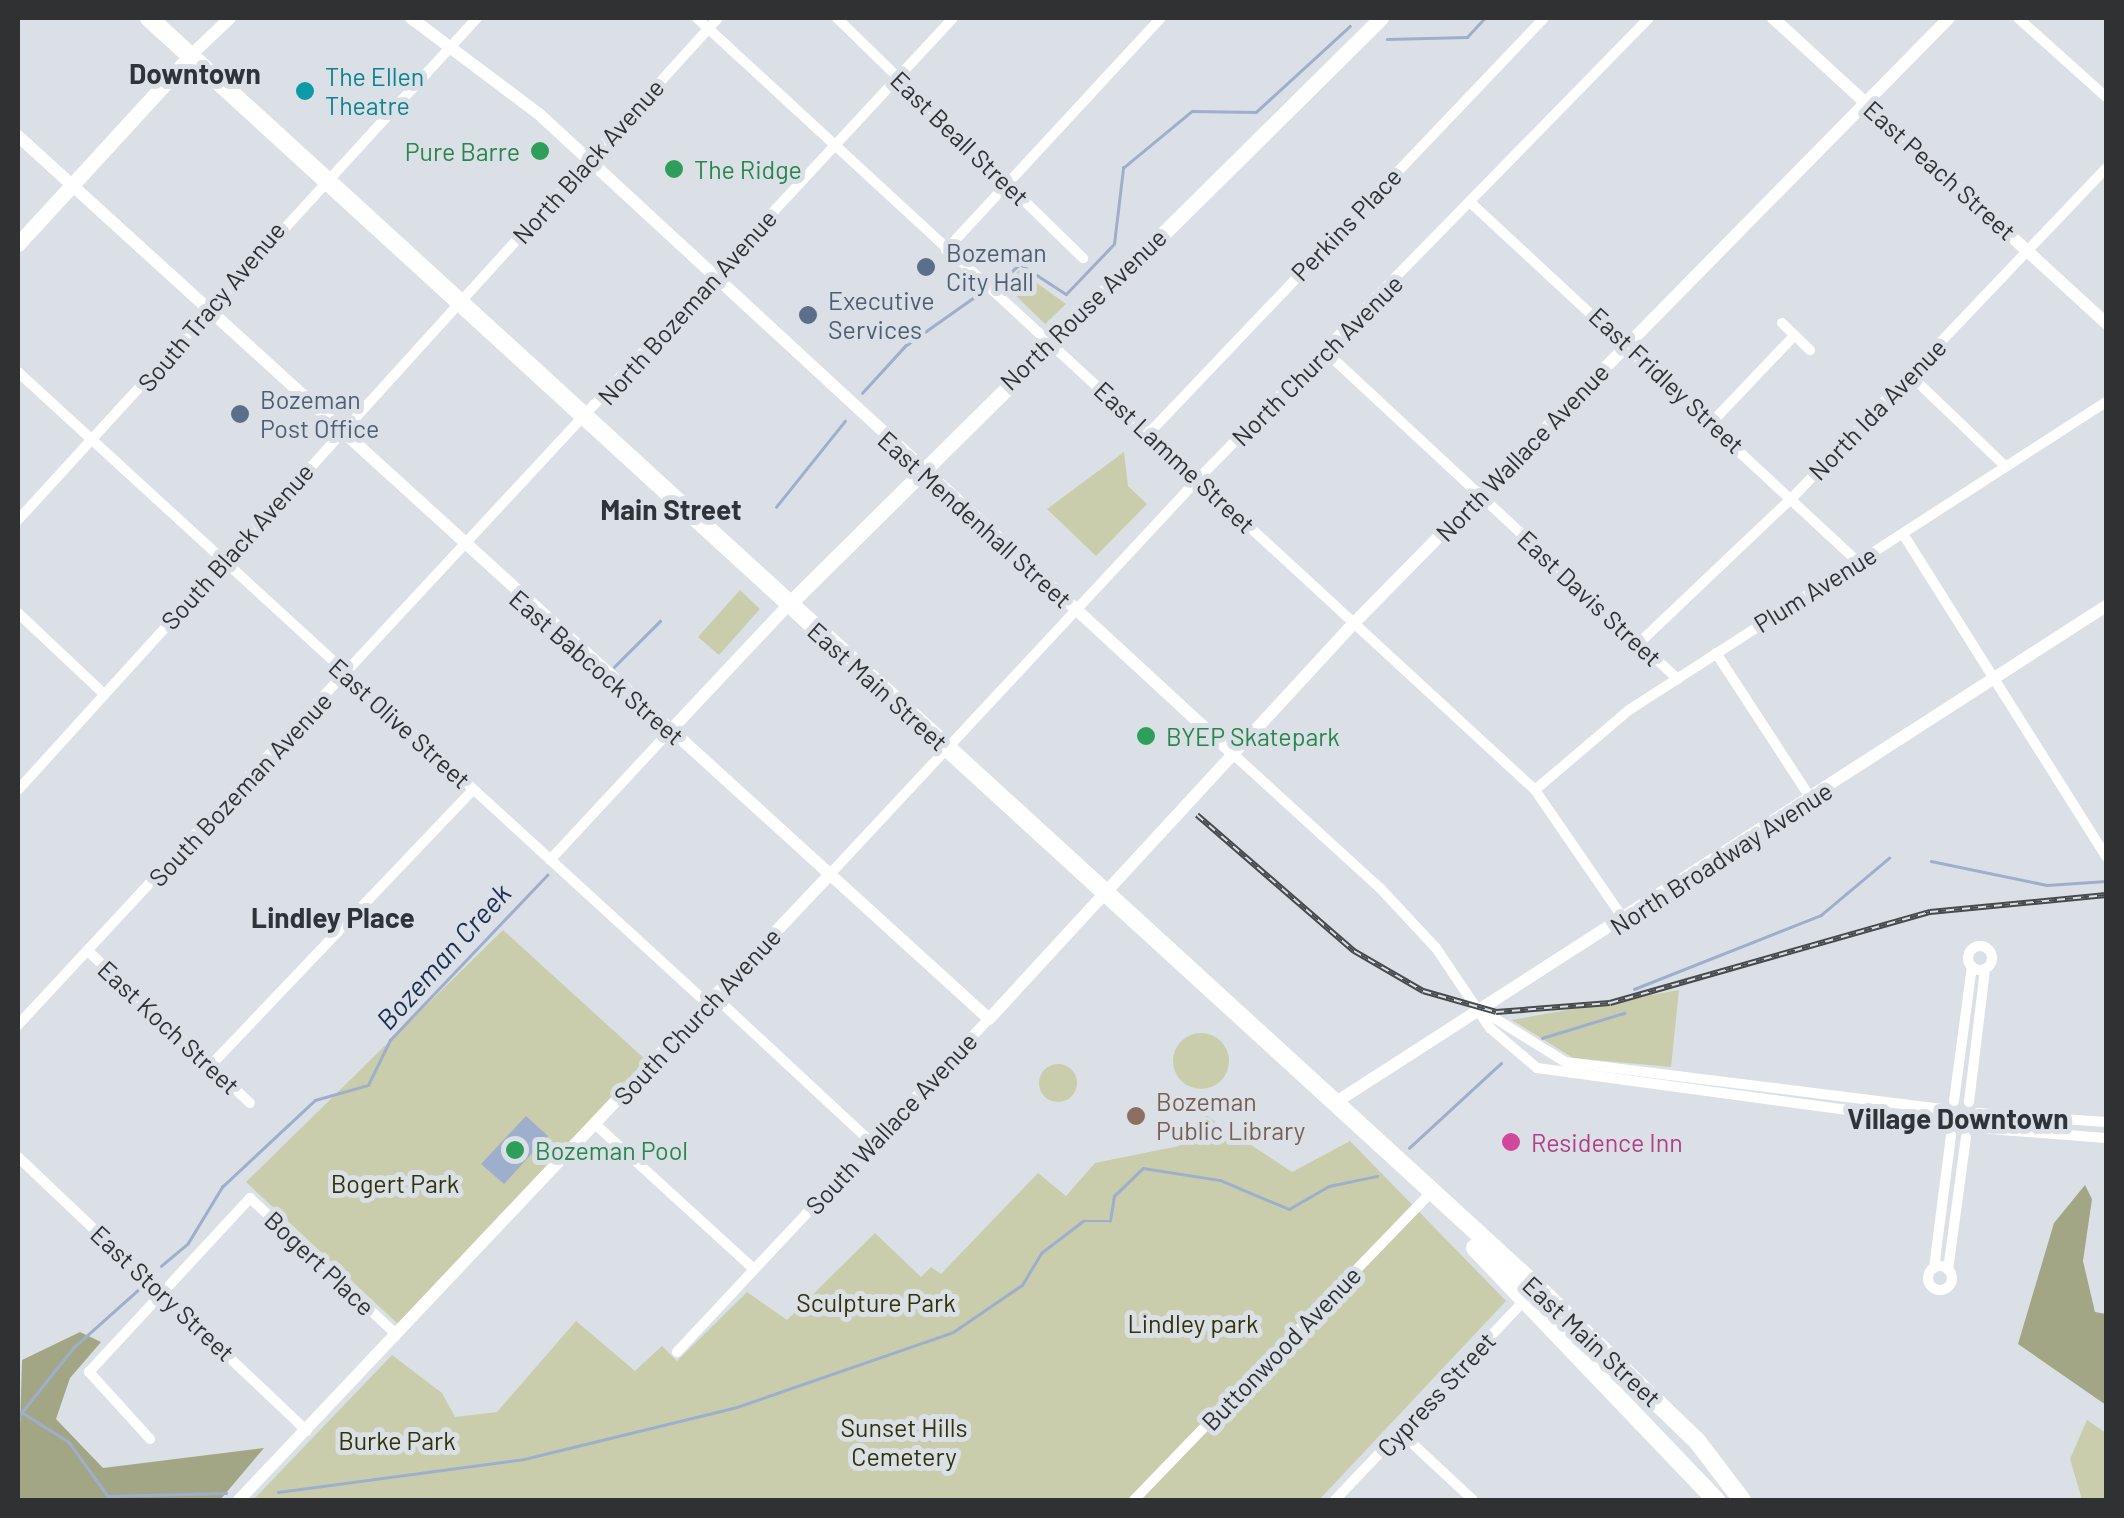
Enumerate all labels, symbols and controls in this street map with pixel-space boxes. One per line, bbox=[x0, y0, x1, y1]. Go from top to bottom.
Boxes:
district label: Downtown bbox=[129, 56, 261, 90]
place label: The Ellen Theatre bbox=[325, 62, 424, 121]
street label: East Beall Street bbox=[885, 65, 1035, 211]
street label: North Black Avenue bbox=[506, 72, 670, 250]
marker: The Ellen Theatre bbox=[294, 80, 316, 102]
street label: East Peach Street bbox=[1858, 94, 2022, 246]
place label: Pure Barre bbox=[405, 136, 520, 166]
marker: Pure Barre bbox=[529, 140, 551, 162]
place label: The Ridge bbox=[694, 154, 802, 184]
marker: The Ridge bbox=[663, 158, 685, 180]
street label: Perkins Place bbox=[1285, 161, 1407, 287]
street label: North Bozeman Avenue bbox=[591, 203, 783, 411]
street label: South Tracy Avenue bbox=[131, 215, 291, 397]
street label: North Rouse Avenue bbox=[994, 222, 1172, 396]
place label: Bozeman City Hall bbox=[946, 238, 1047, 297]
marker: Bozeman City Hall bbox=[915, 256, 937, 278]
street label: North Church Avenue bbox=[1225, 268, 1409, 452]
place label: Executive Services bbox=[828, 286, 934, 345]
street label: East Fridley Street bbox=[1583, 301, 1751, 459]
marker: Executive Services bbox=[797, 304, 819, 326]
street label: North Ida Avenue bbox=[1802, 332, 1952, 486]
street label: North Wallace Avenue bbox=[1429, 357, 1615, 547]
street label: East Lamme Street bbox=[1088, 375, 1262, 539]
place label: Bozeman Post Office bbox=[260, 385, 379, 444]
marker: Bozeman Post Office bbox=[229, 403, 251, 425]
street label: East Mendenhall Street bbox=[872, 424, 1078, 614]
street label: South Black Avenue bbox=[154, 457, 320, 635]
district label: Main Street bbox=[600, 492, 742, 526]
street label: East Davis Street bbox=[1512, 524, 1668, 672]
street label: Plum Avenue bbox=[1748, 539, 1882, 639]
street label: East Babcock Street bbox=[504, 583, 690, 751]
street label: East Main Street bbox=[802, 615, 954, 757]
street label: East Olive Street bbox=[323, 652, 477, 794]
street label: South Bozeman Avenue bbox=[142, 686, 338, 892]
place label: BYEP Skatepark bbox=[1166, 721, 1340, 751]
marker: BYEP Skatepark bbox=[1135, 725, 1157, 747]
street label: North Broadway Avenue bbox=[1604, 775, 1838, 941]
water label: Bozeman Creek bbox=[369, 876, 517, 1036]
district label: Lindley Place bbox=[251, 900, 415, 934]
street label: South Church Avenue bbox=[607, 921, 787, 1111]
street label: East Koch Street bbox=[92, 954, 246, 1100]
street label: South Wallace Avenue bbox=[799, 1026, 983, 1220]
place label: Bozeman Public Library bbox=[1156, 1087, 1305, 1146]
district label: Village Downtown bbox=[1847, 1101, 2069, 1135]
marker: Bozeman Public Library bbox=[1125, 1105, 1147, 1127]
place label: Residence Inn bbox=[1531, 1127, 1683, 1157]
marker: Residence Inn bbox=[1500, 1131, 1522, 1153]
place label: Bozeman Pool bbox=[535, 1135, 688, 1165]
marker: Bozeman Pool bbox=[504, 1139, 526, 1161]
park label: Bogert Park bbox=[331, 1168, 459, 1198]
street label: Bogert Place bbox=[259, 1205, 381, 1321]
street label: East Story Street bbox=[85, 1219, 241, 1367]
street label: Buttonwood Avenue bbox=[1195, 1260, 1367, 1436]
street label: East Main Street bbox=[1517, 1269, 1667, 1413]
park label: Sculpture Park bbox=[796, 1287, 956, 1317]
park label: Lindley park bbox=[1128, 1308, 1258, 1338]
street label: Cypress Street bbox=[1371, 1325, 1501, 1463]
park label: Sunset Hills Cemetery bbox=[841, 1413, 967, 1472]
park label: Burke Park bbox=[338, 1425, 456, 1455]

